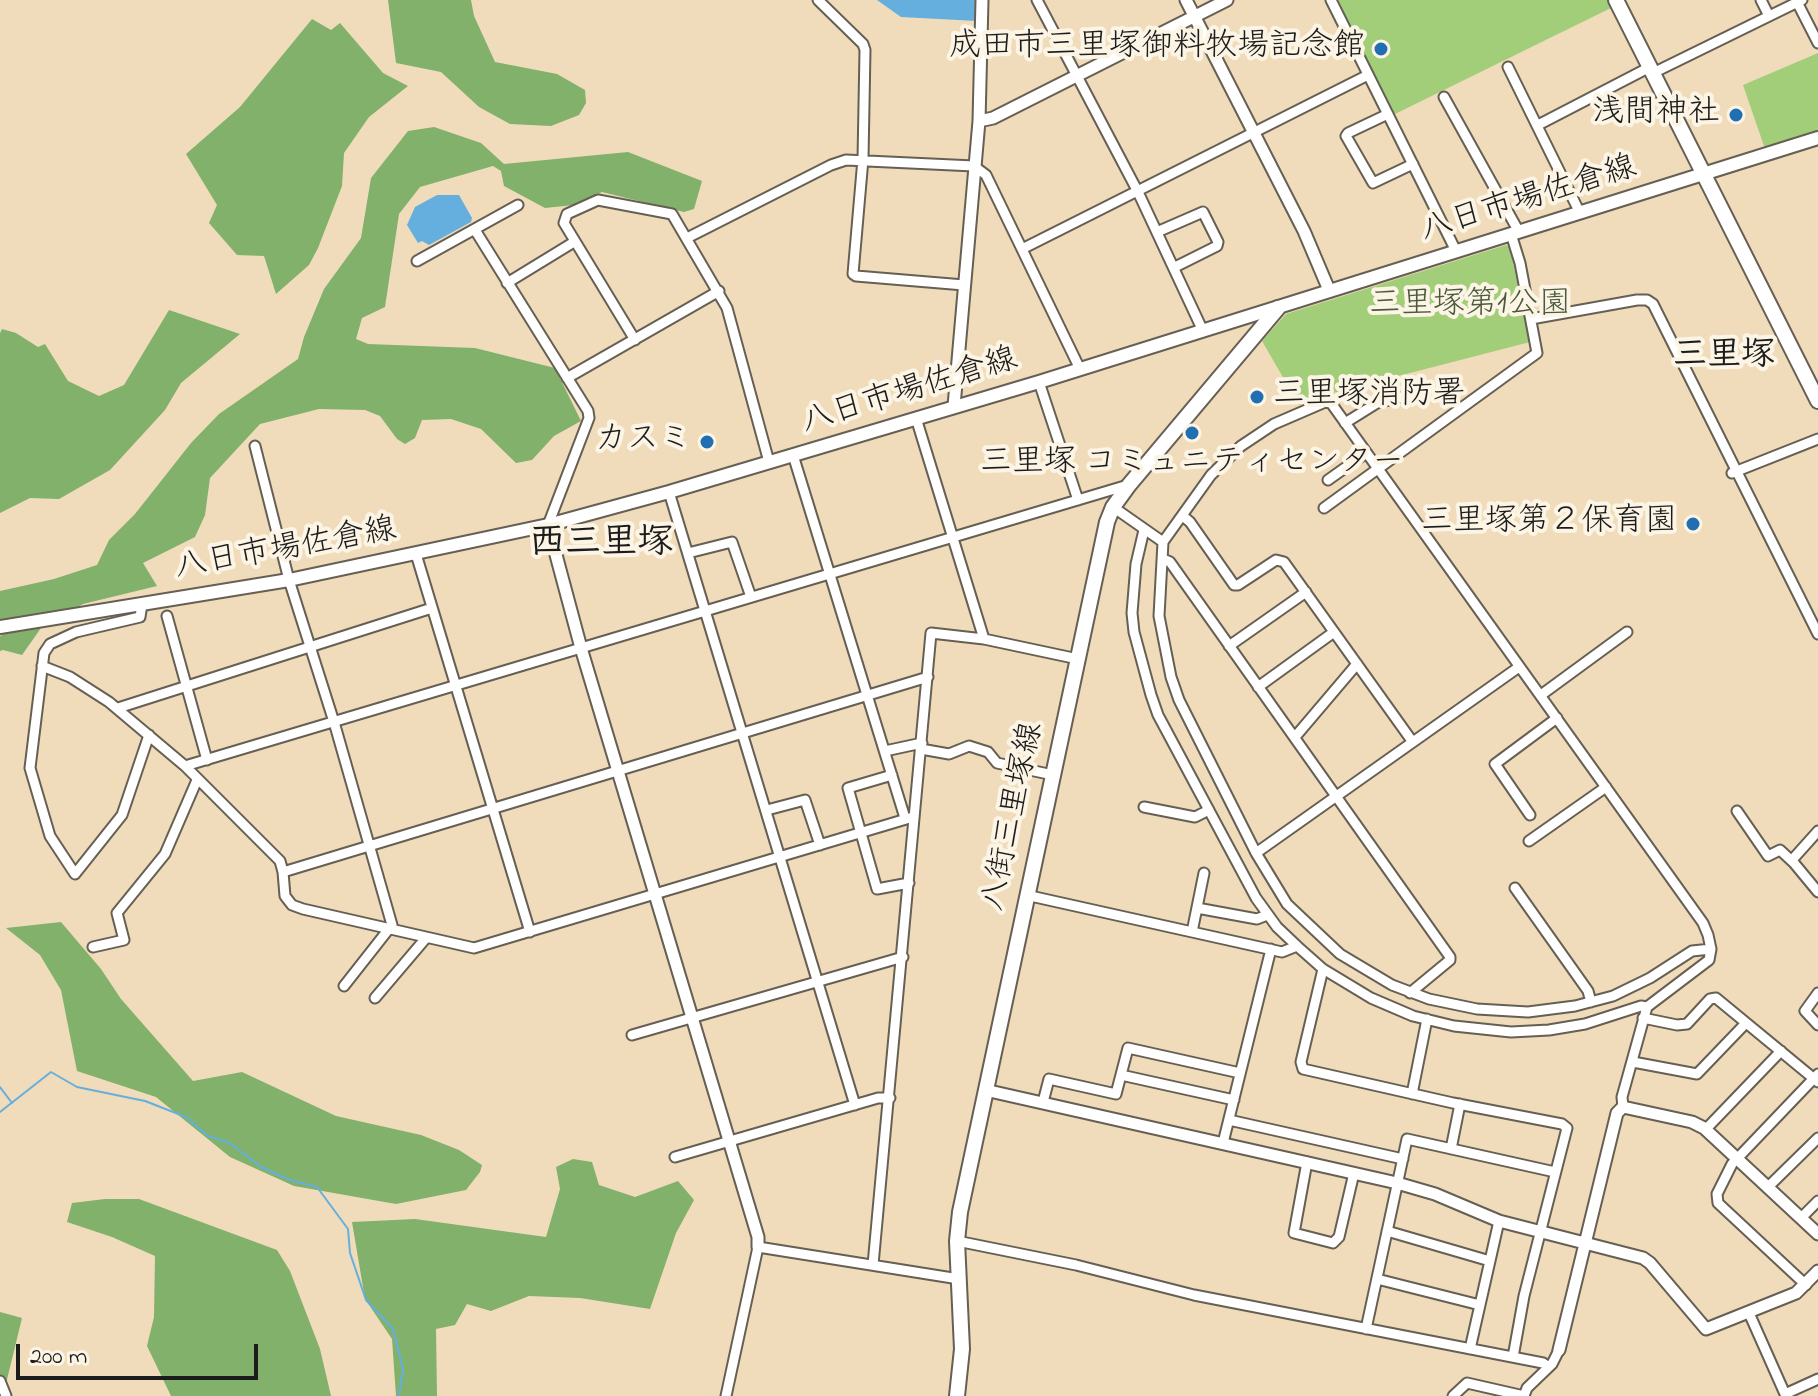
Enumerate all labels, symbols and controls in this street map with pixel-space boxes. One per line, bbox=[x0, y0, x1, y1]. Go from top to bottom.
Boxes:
place label: 成田市三里塚御料牧場記念館 bbox=[949, 30, 1365, 68]
marker: 成田市三里塚御料牧場記念館 bbox=[1372, 40, 1390, 58]
place label: 浅間神社 bbox=[1592, 96, 1720, 134]
marker: 浅間神社 bbox=[1727, 106, 1745, 124]
street label: 八日市場佐倉線 bbox=[1416, 150, 1642, 252]
park label: 三里塚第1公園 bbox=[1369, 288, 1571, 326]
district label: 三里塚 bbox=[1673, 338, 1775, 378]
street label: 八日市場佐倉線 bbox=[797, 342, 1023, 444]
place label: 三里塚消防署 bbox=[1273, 378, 1465, 416]
marker: 三里塚消防署 bbox=[1248, 388, 1266, 406]
place label: カスミ bbox=[595, 423, 691, 461]
marker: 三里塚 コミュニティセンター bbox=[1183, 424, 1201, 442]
marker: カスミ bbox=[698, 433, 716, 451]
place label: 三里塚 コミュニティセンター bbox=[980, 446, 1404, 484]
place label: 三里塚第２保育園 bbox=[1421, 505, 1677, 543]
street label: 八日市場佐倉線 bbox=[172, 513, 400, 589]
marker: 三里塚第２保育園 bbox=[1684, 515, 1702, 533]
district label: 西三里塚 bbox=[529, 524, 673, 568]
street label: 八街三里塚線 bbox=[976, 719, 1054, 915]
scale bar bbox=[20, 1328, 262, 1378]
text: 200 m bbox=[30, 1340, 87, 1375]

